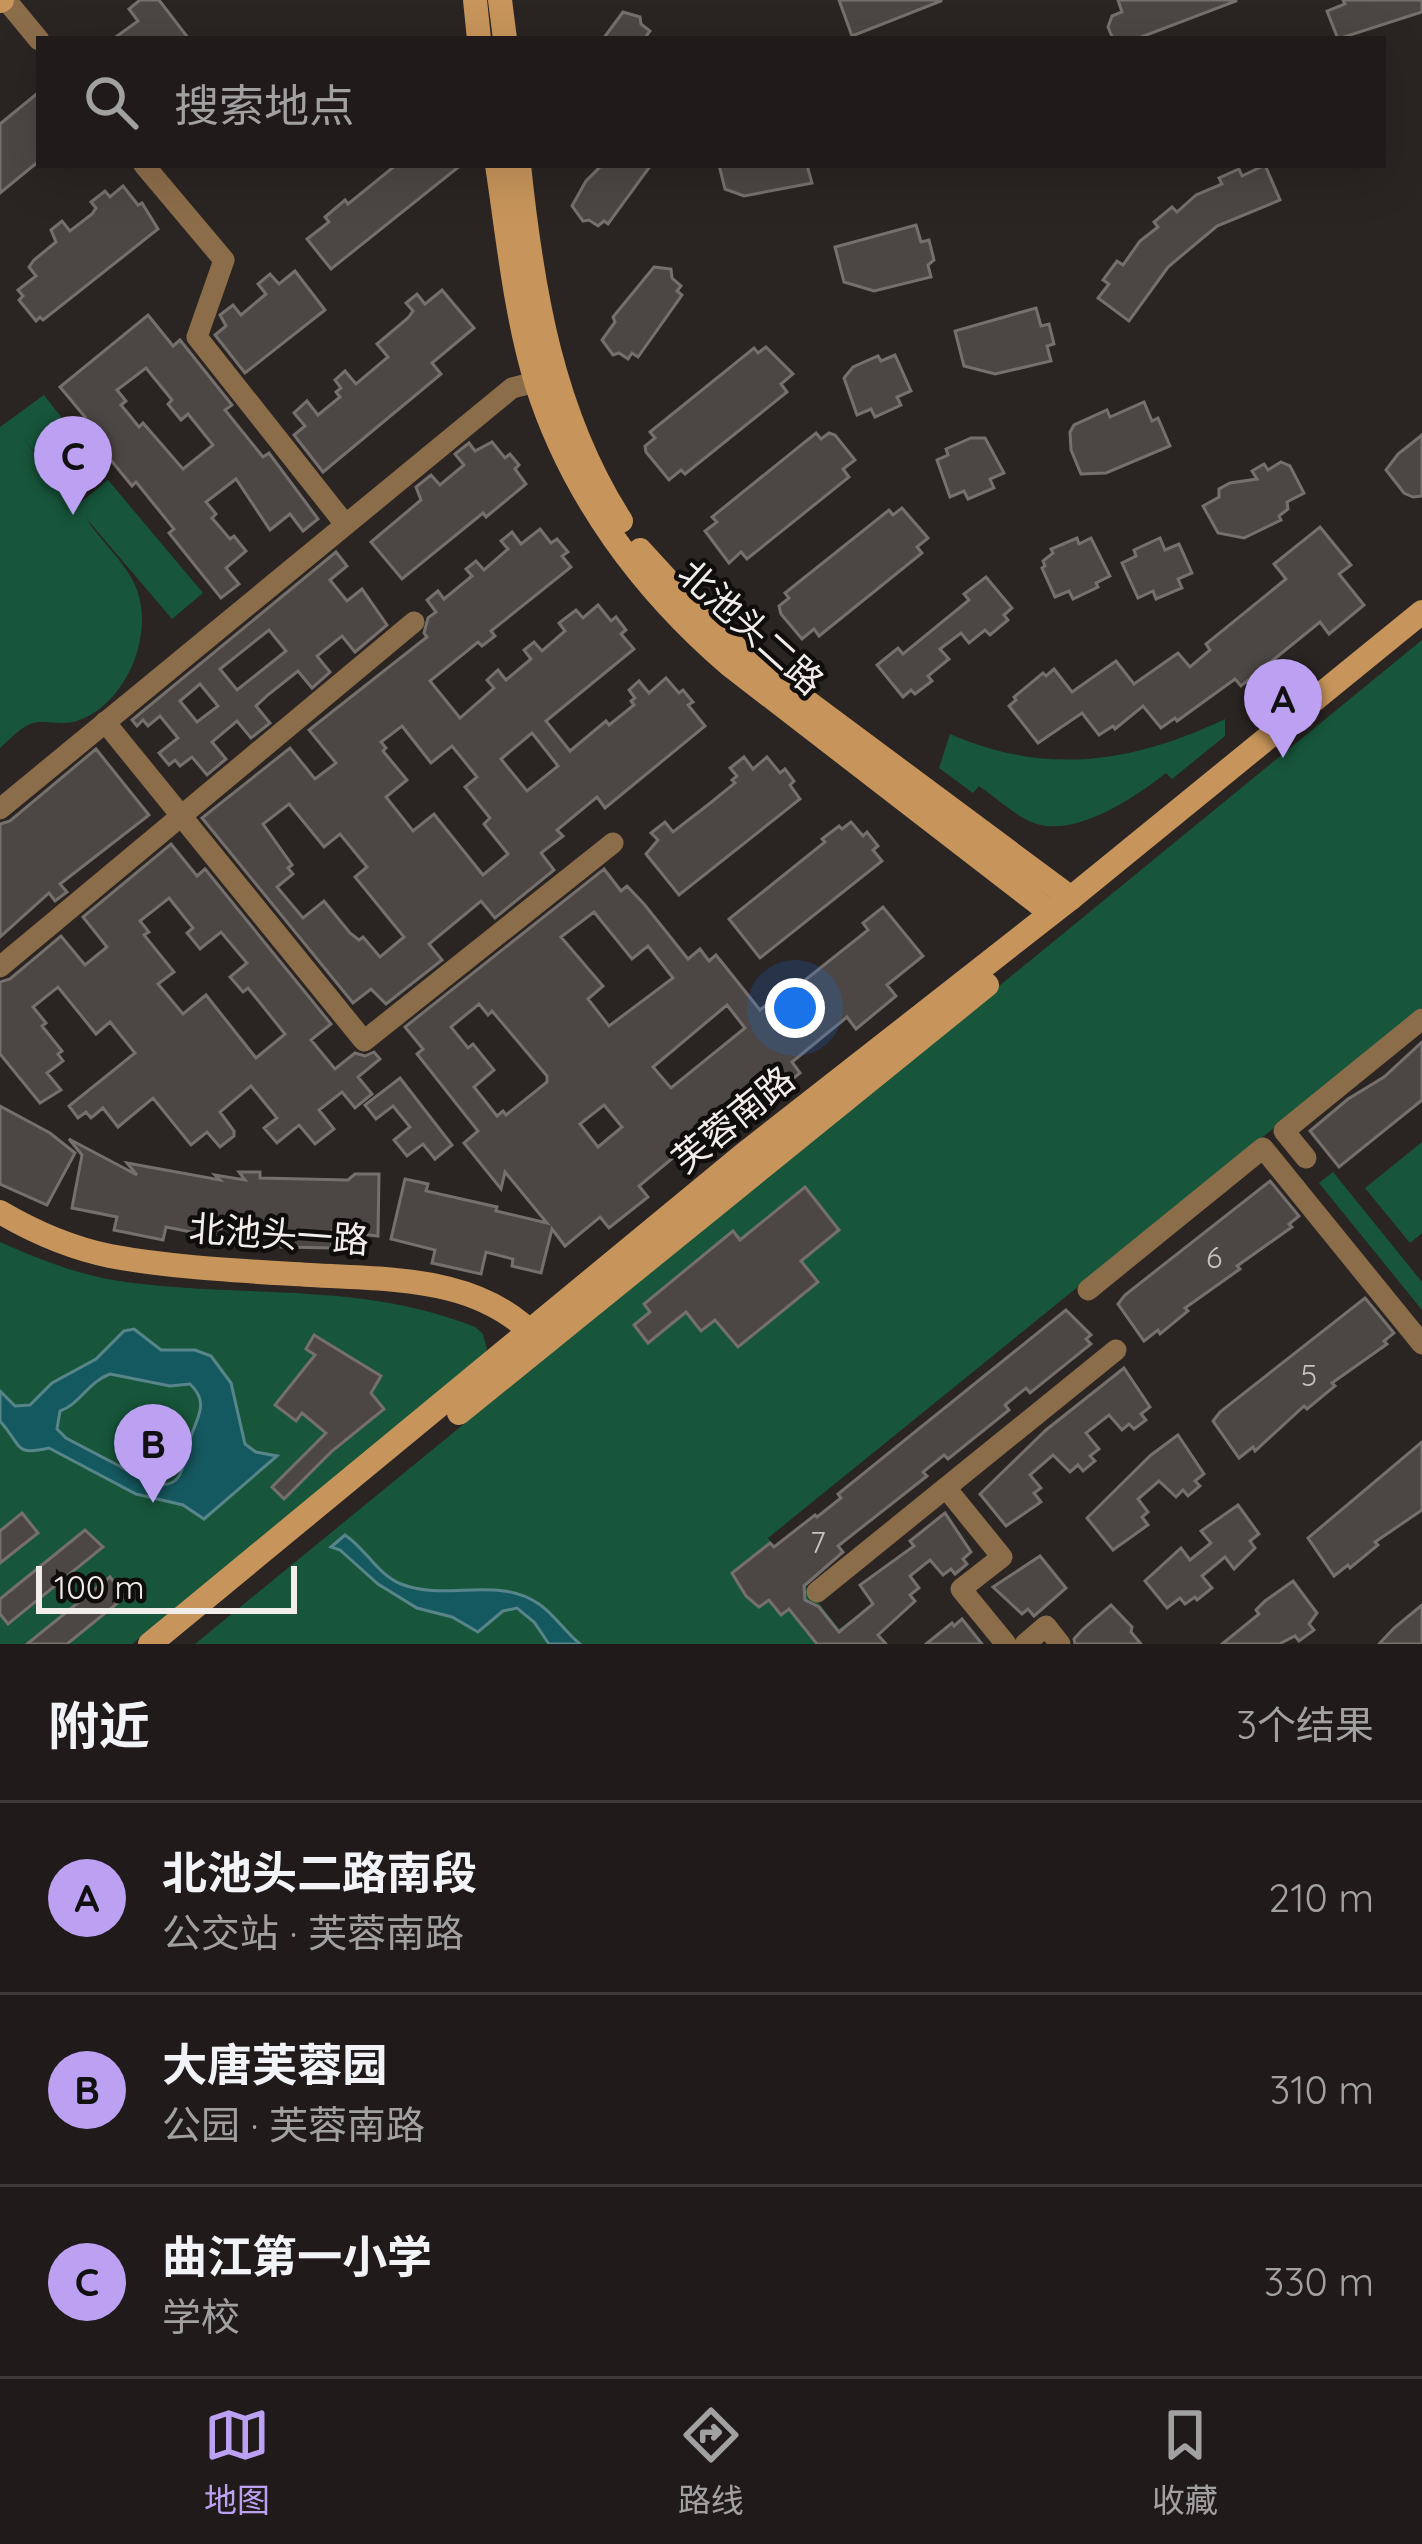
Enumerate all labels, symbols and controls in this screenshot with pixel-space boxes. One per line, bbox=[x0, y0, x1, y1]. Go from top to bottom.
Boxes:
search box bbox=[36, 36, 1386, 168]
icon: search bbox=[78, 69, 144, 135]
text: 搜索地点 bbox=[174, 77, 354, 133]
pin: C bbox=[34, 416, 112, 515]
street label: 北池头二路 bbox=[669, 550, 833, 704]
pin: A bbox=[1244, 659, 1322, 758]
your location bbox=[765, 978, 825, 1038]
street label: 芙蓉南路 bbox=[663, 1056, 803, 1181]
street label: 北池头一路 bbox=[188, 1205, 370, 1262]
house number: 6 bbox=[1206, 1238, 1222, 1276]
house number: 5 bbox=[1301, 1356, 1317, 1394]
pin: B bbox=[114, 1404, 192, 1503]
house number: 7 bbox=[810, 1523, 826, 1561]
scale bar bbox=[36, 1560, 297, 1613]
text: 100 m bbox=[54, 1566, 145, 1607]
text: 附近 bbox=[48, 1693, 150, 1757]
text: 3个结果 bbox=[1237, 1700, 1374, 1749]
text: 北池头二路南段 bbox=[162, 1844, 477, 1900]
text: A bbox=[75, 1873, 99, 1922]
text: 210 m bbox=[1269, 1873, 1374, 1922]
text: 公交站 · 芙蓉南路 bbox=[162, 1908, 464, 1957]
text: 大唐芙蓉园 bbox=[162, 2036, 387, 2092]
text: B bbox=[74, 2065, 100, 2114]
text: 310 m bbox=[1270, 2065, 1374, 2114]
text: 公园 · 芙蓉南路 bbox=[162, 2100, 425, 2149]
text: 曲江第一小学 bbox=[162, 2228, 432, 2284]
text: C bbox=[75, 2257, 99, 2306]
text: 330 m bbox=[1264, 2257, 1374, 2306]
text: 学校 bbox=[162, 2292, 240, 2341]
tab: 地图 bbox=[204, 2402, 270, 2522]
tab: 路线 bbox=[678, 2402, 744, 2522]
tab: 收藏 bbox=[1152, 2402, 1218, 2522]

